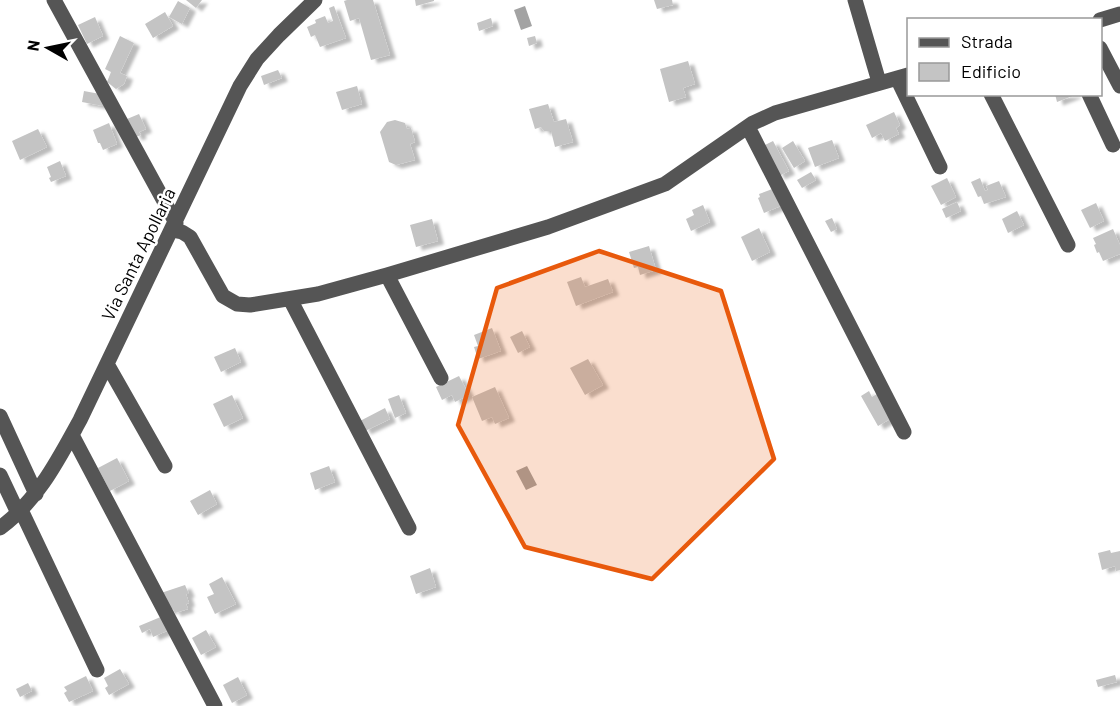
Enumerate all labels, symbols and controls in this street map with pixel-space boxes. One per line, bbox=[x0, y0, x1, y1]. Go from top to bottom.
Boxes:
north arrow bbox=[18, 18, 78, 78]
legend bbox=[907, 18, 1102, 96]
text: Strada bbox=[961, 30, 1013, 52]
text: N bbox=[22, 39, 43, 52]
text: Edificio bbox=[961, 60, 1021, 82]
street label: Via Santa Apollaria bbox=[96, 184, 180, 324]

